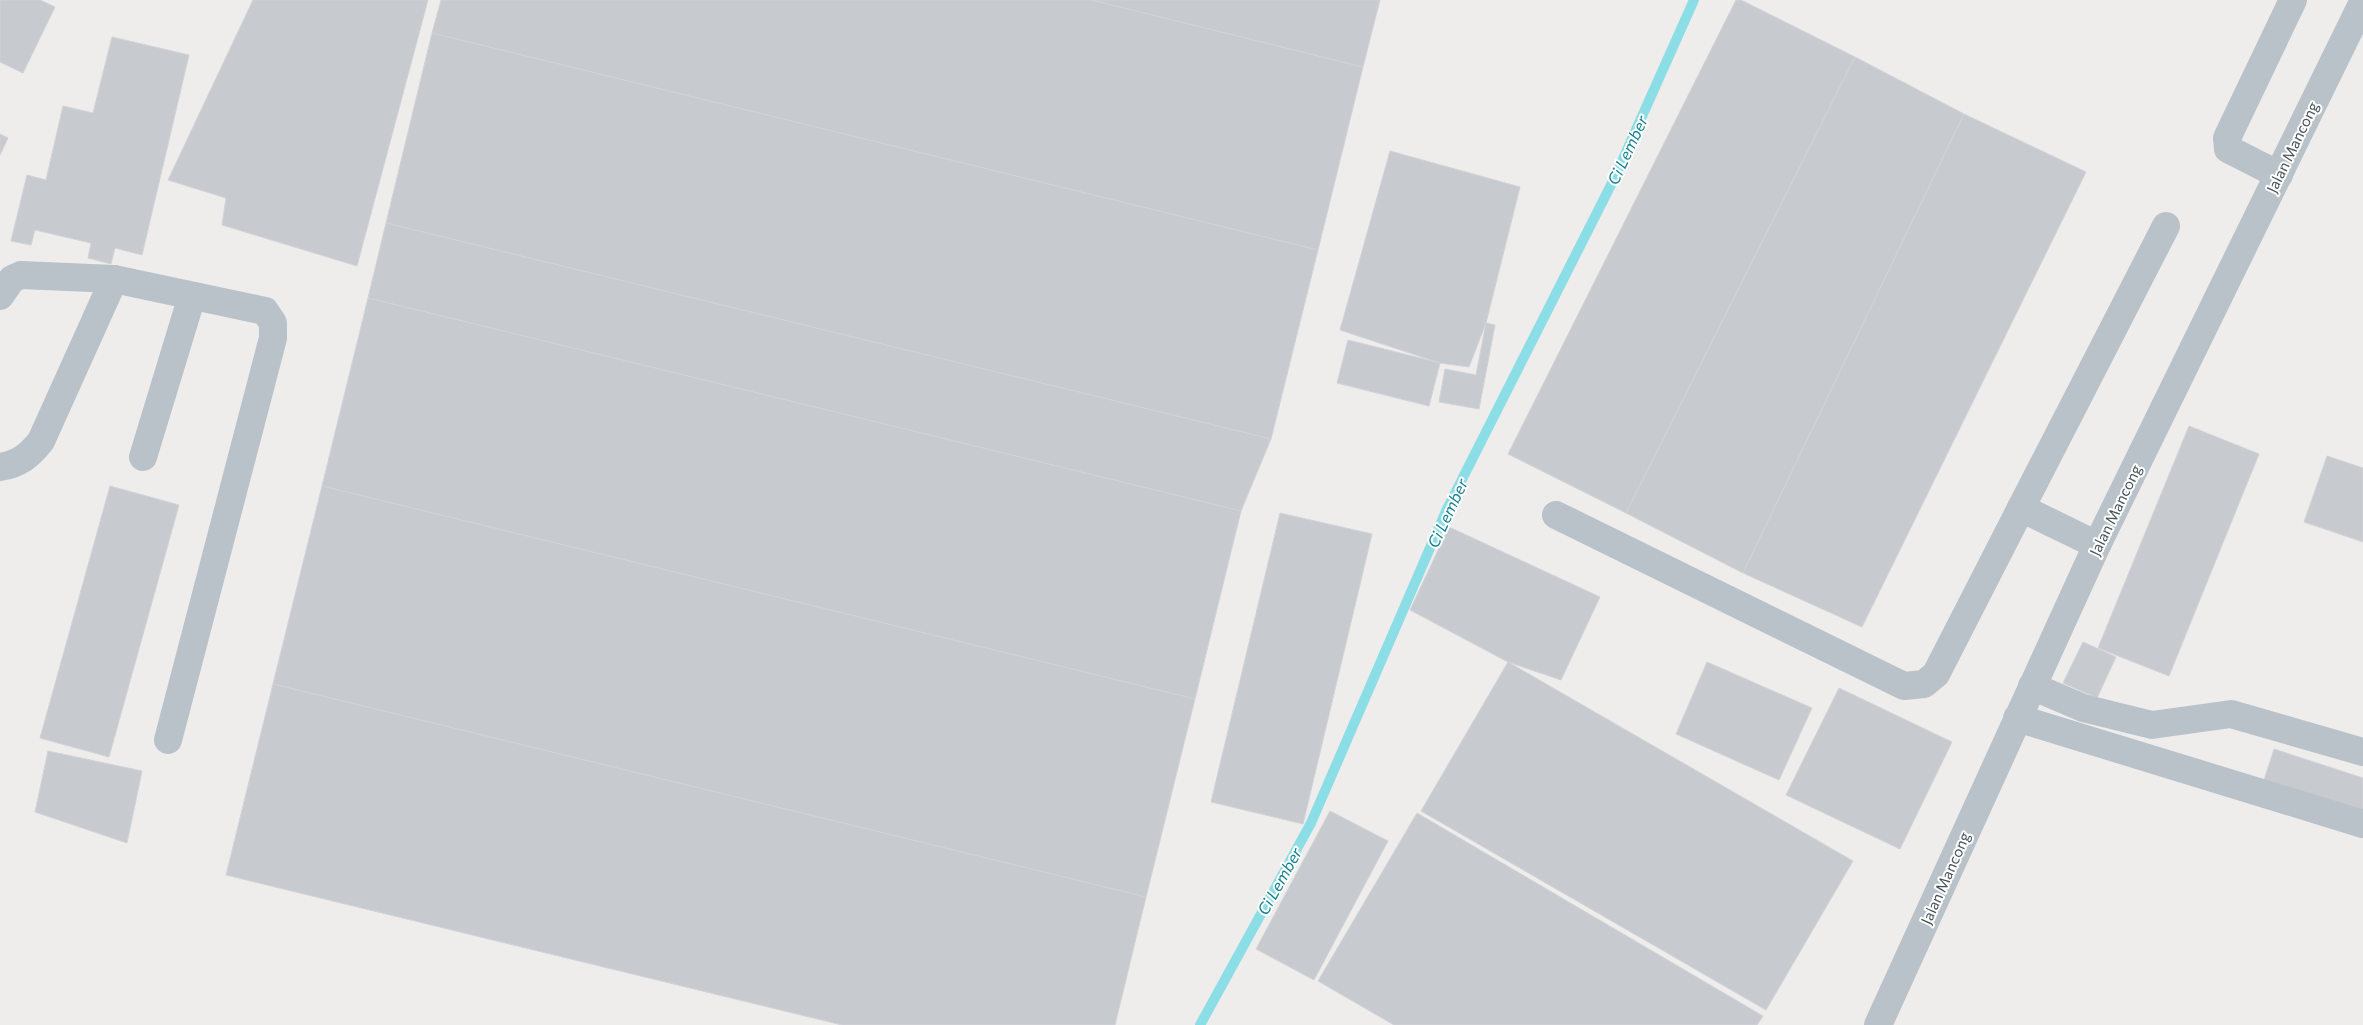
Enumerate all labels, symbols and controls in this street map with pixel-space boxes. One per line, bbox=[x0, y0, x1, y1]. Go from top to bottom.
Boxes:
street label: Jalan Mancong bbox=[2262, 99, 2322, 195]
water label: Ci Lember bbox=[1603, 112, 1652, 188]
street label: Jalan Mancong bbox=[2085, 462, 2145, 558]
water label: Ci Lember bbox=[1423, 475, 1472, 551]
street label: Jalan Mancong bbox=[1917, 829, 1973, 927]
water label: Ci Lember bbox=[1253, 844, 1306, 918]

